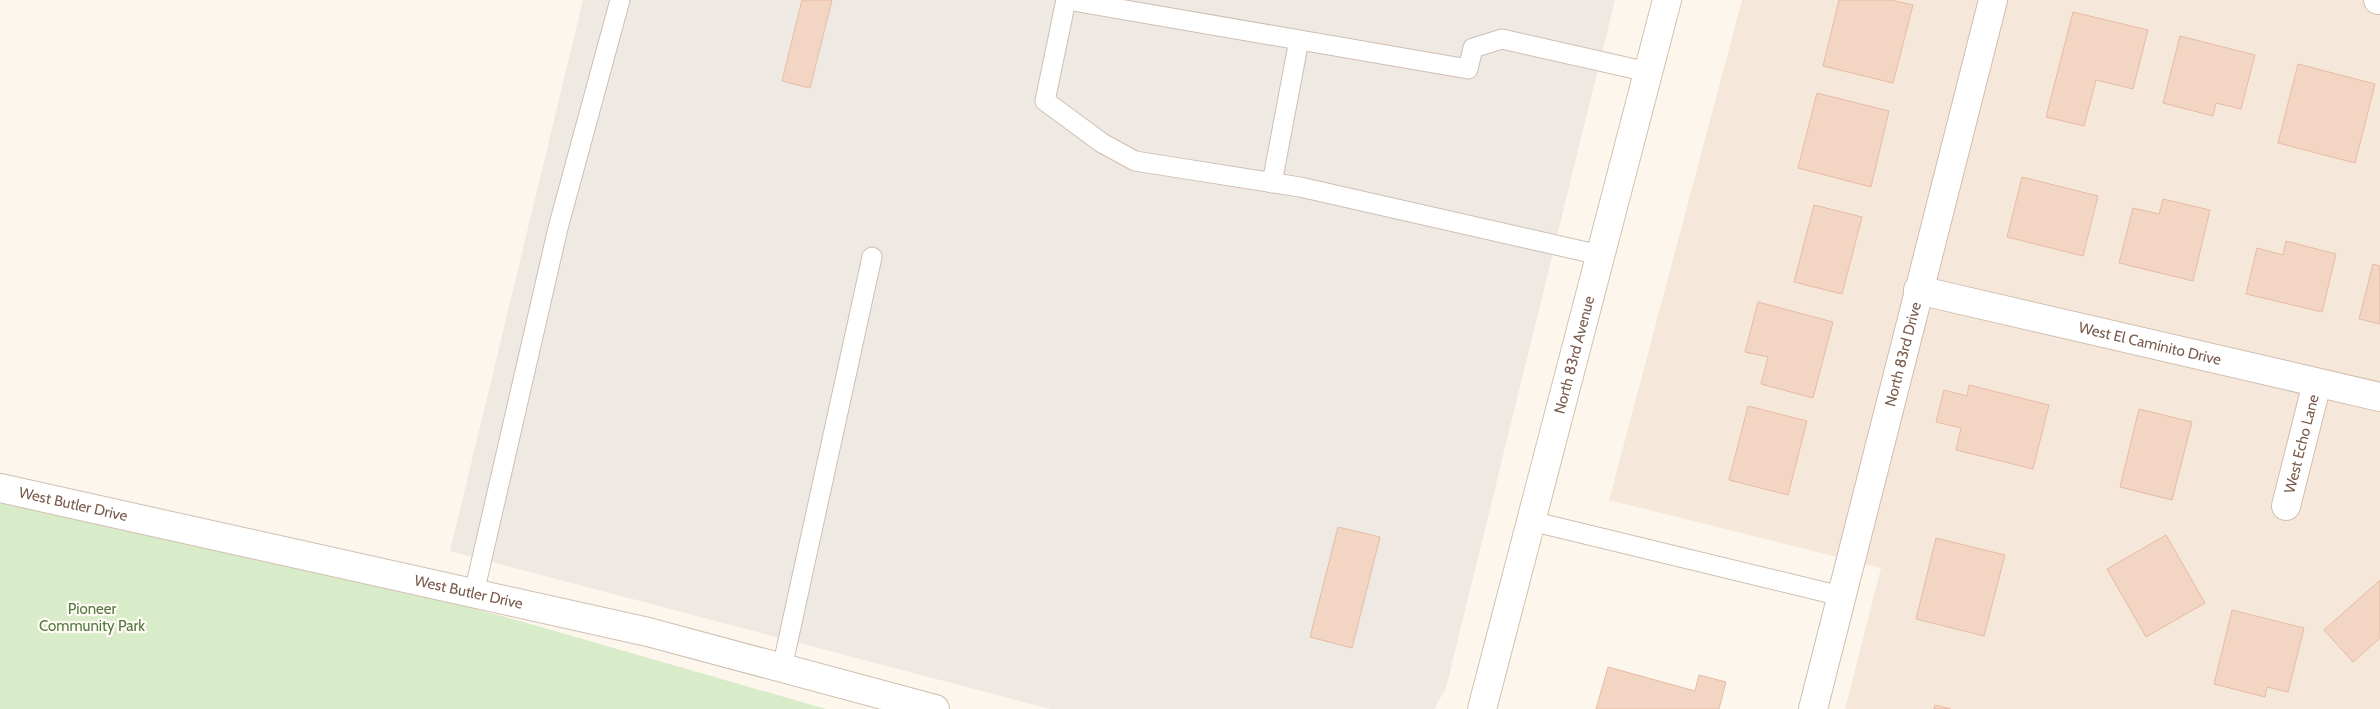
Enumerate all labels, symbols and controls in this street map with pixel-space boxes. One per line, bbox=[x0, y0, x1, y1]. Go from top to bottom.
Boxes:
street label: North 83rd Avenue bbox=[1550, 294, 1598, 416]
street label: North 83rd Drive bbox=[1881, 300, 1925, 408]
street label: West El Caminito Drive bbox=[2077, 318, 2223, 369]
street label: West Echo Lane bbox=[2281, 392, 2323, 495]
street label: West Butler Drive bbox=[17, 483, 130, 525]
street label: West Butler Drive bbox=[413, 571, 525, 613]
park label: Pioneer Community Park bbox=[39, 600, 145, 635]

